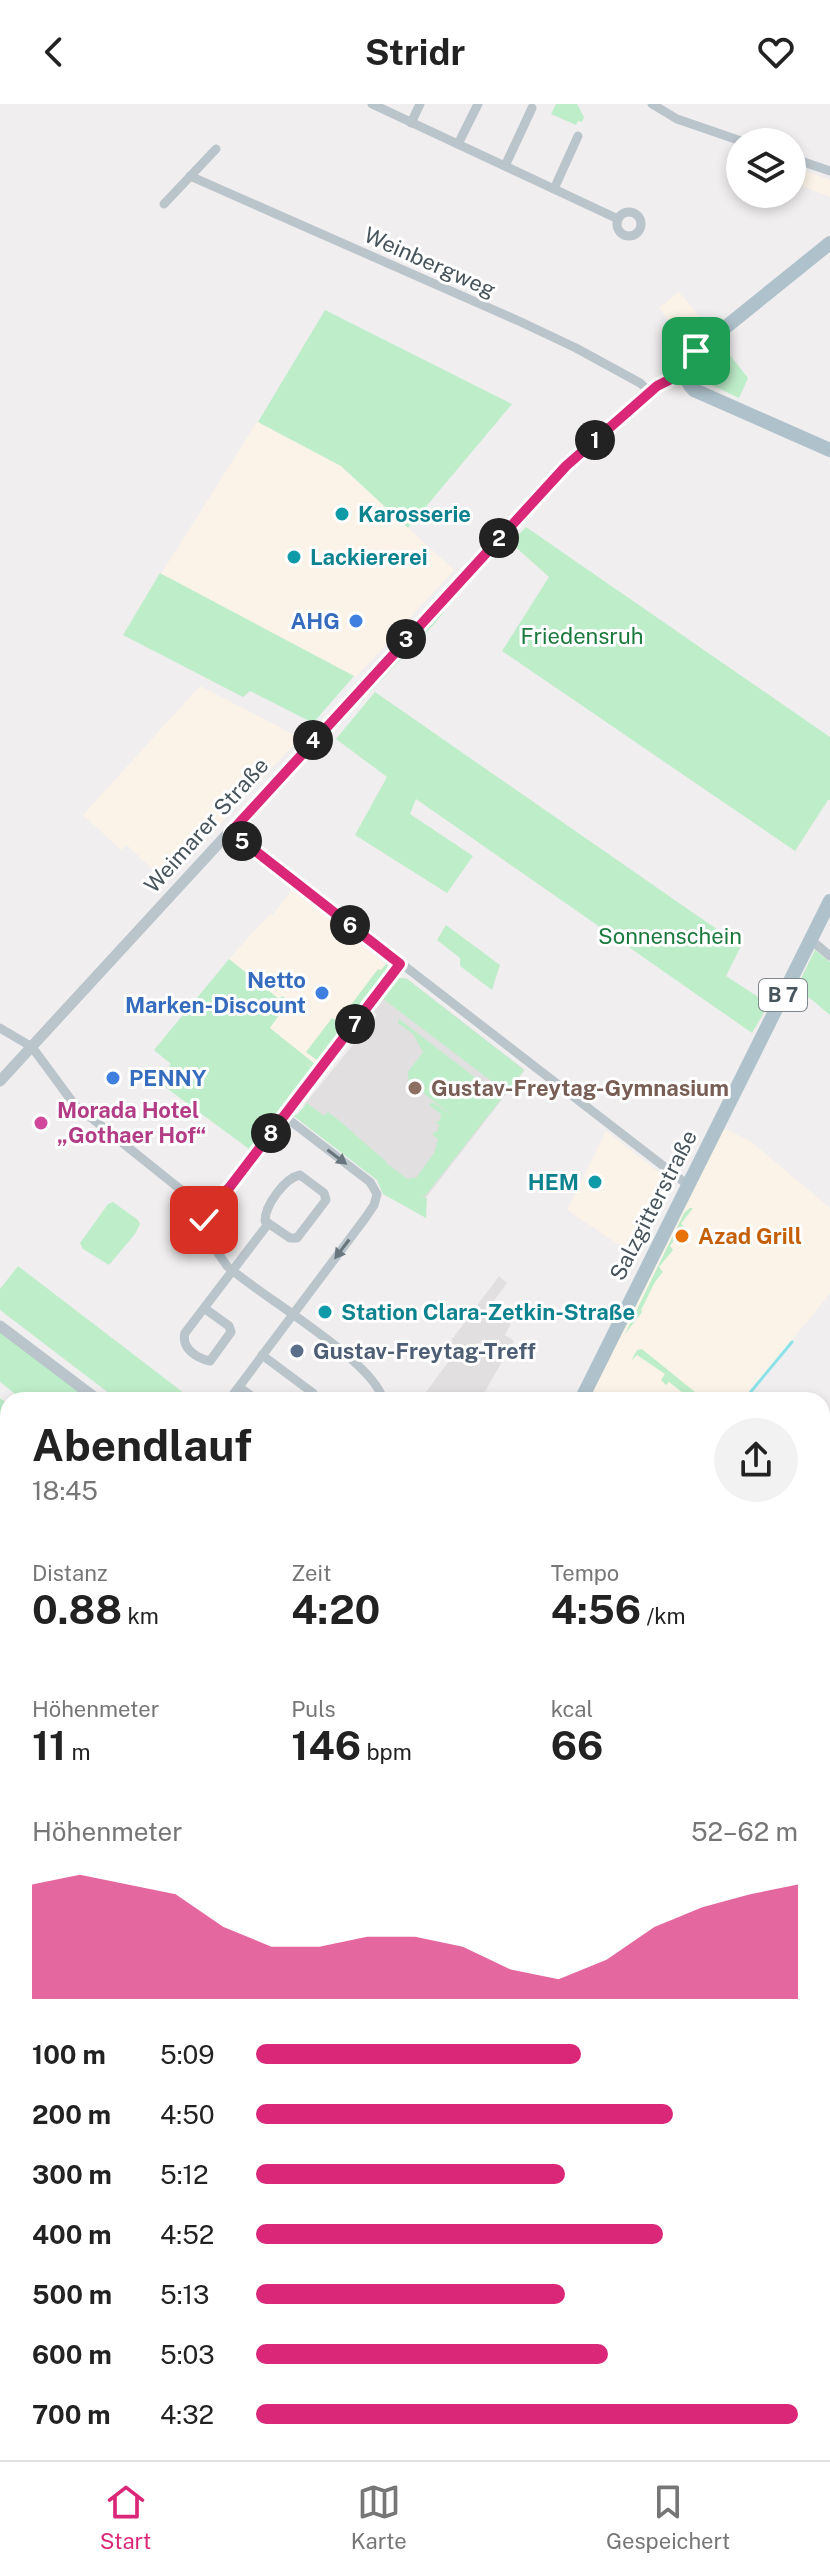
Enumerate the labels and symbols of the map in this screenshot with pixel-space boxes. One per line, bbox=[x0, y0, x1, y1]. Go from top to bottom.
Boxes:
street label: Weinbergweg bbox=[360, 221, 500, 303]
pin bbox=[662, 317, 730, 385]
pin: 1 bbox=[575, 420, 615, 460]
place label: Karosserie bbox=[358, 501, 471, 527]
marker: Karosserie bbox=[333, 505, 351, 523]
pin: 2 bbox=[479, 518, 519, 558]
place label: Lackiererei bbox=[310, 544, 428, 570]
marker: Lackiererei bbox=[285, 548, 303, 566]
place label: AHG bbox=[290, 608, 340, 634]
marker: AHG bbox=[347, 612, 365, 630]
pin: 3 bbox=[386, 619, 426, 659]
park label: Friedensruh bbox=[520, 623, 644, 649]
pin: 4 bbox=[293, 720, 333, 760]
street label: Weimarer Straße bbox=[139, 752, 273, 898]
pin: 5 bbox=[222, 821, 262, 861]
pin: 6 bbox=[330, 905, 370, 945]
park label: Sonnenschein bbox=[598, 923, 742, 949]
place label: Netto Marken-Discount bbox=[125, 967, 306, 1018]
road number: B 7 bbox=[759, 979, 807, 1011]
marker: Netto Marken-Discount bbox=[313, 984, 331, 1002]
pin: 7 bbox=[335, 1004, 375, 1044]
place label: PENNY bbox=[129, 1065, 207, 1091]
marker: PENNY bbox=[104, 1069, 122, 1087]
place label: Gustav-Freytag-Gymnasium bbox=[431, 1075, 729, 1101]
marker: Gustav-Freytag-Gymnasium bbox=[406, 1079, 424, 1097]
place label: Morada Hotel „Gothaer Hof“ bbox=[57, 1097, 207, 1148]
pin: 8 bbox=[251, 1113, 291, 1153]
marker: Morada Hotel „Gothaer Hof“ bbox=[32, 1114, 50, 1132]
street label: Salzgitterstraße bbox=[604, 1126, 702, 1284]
one-way arrow bbox=[327, 1148, 347, 1164]
place label: HEM bbox=[528, 1169, 579, 1195]
marker: HEM bbox=[586, 1173, 604, 1191]
pin bbox=[170, 1186, 238, 1254]
place label: Azad Grill bbox=[698, 1223, 802, 1249]
marker: Azad Grill bbox=[673, 1227, 691, 1245]
one-way arrow bbox=[334, 1239, 350, 1259]
place label: Station Clara-Zetkin-Straße bbox=[341, 1299, 635, 1325]
marker: Station Clara-Zetkin-Straße bbox=[316, 1303, 334, 1321]
place label: Gustav-Freytag-Treff bbox=[313, 1338, 536, 1364]
marker: Gustav-Freytag-Treff bbox=[288, 1342, 306, 1360]

